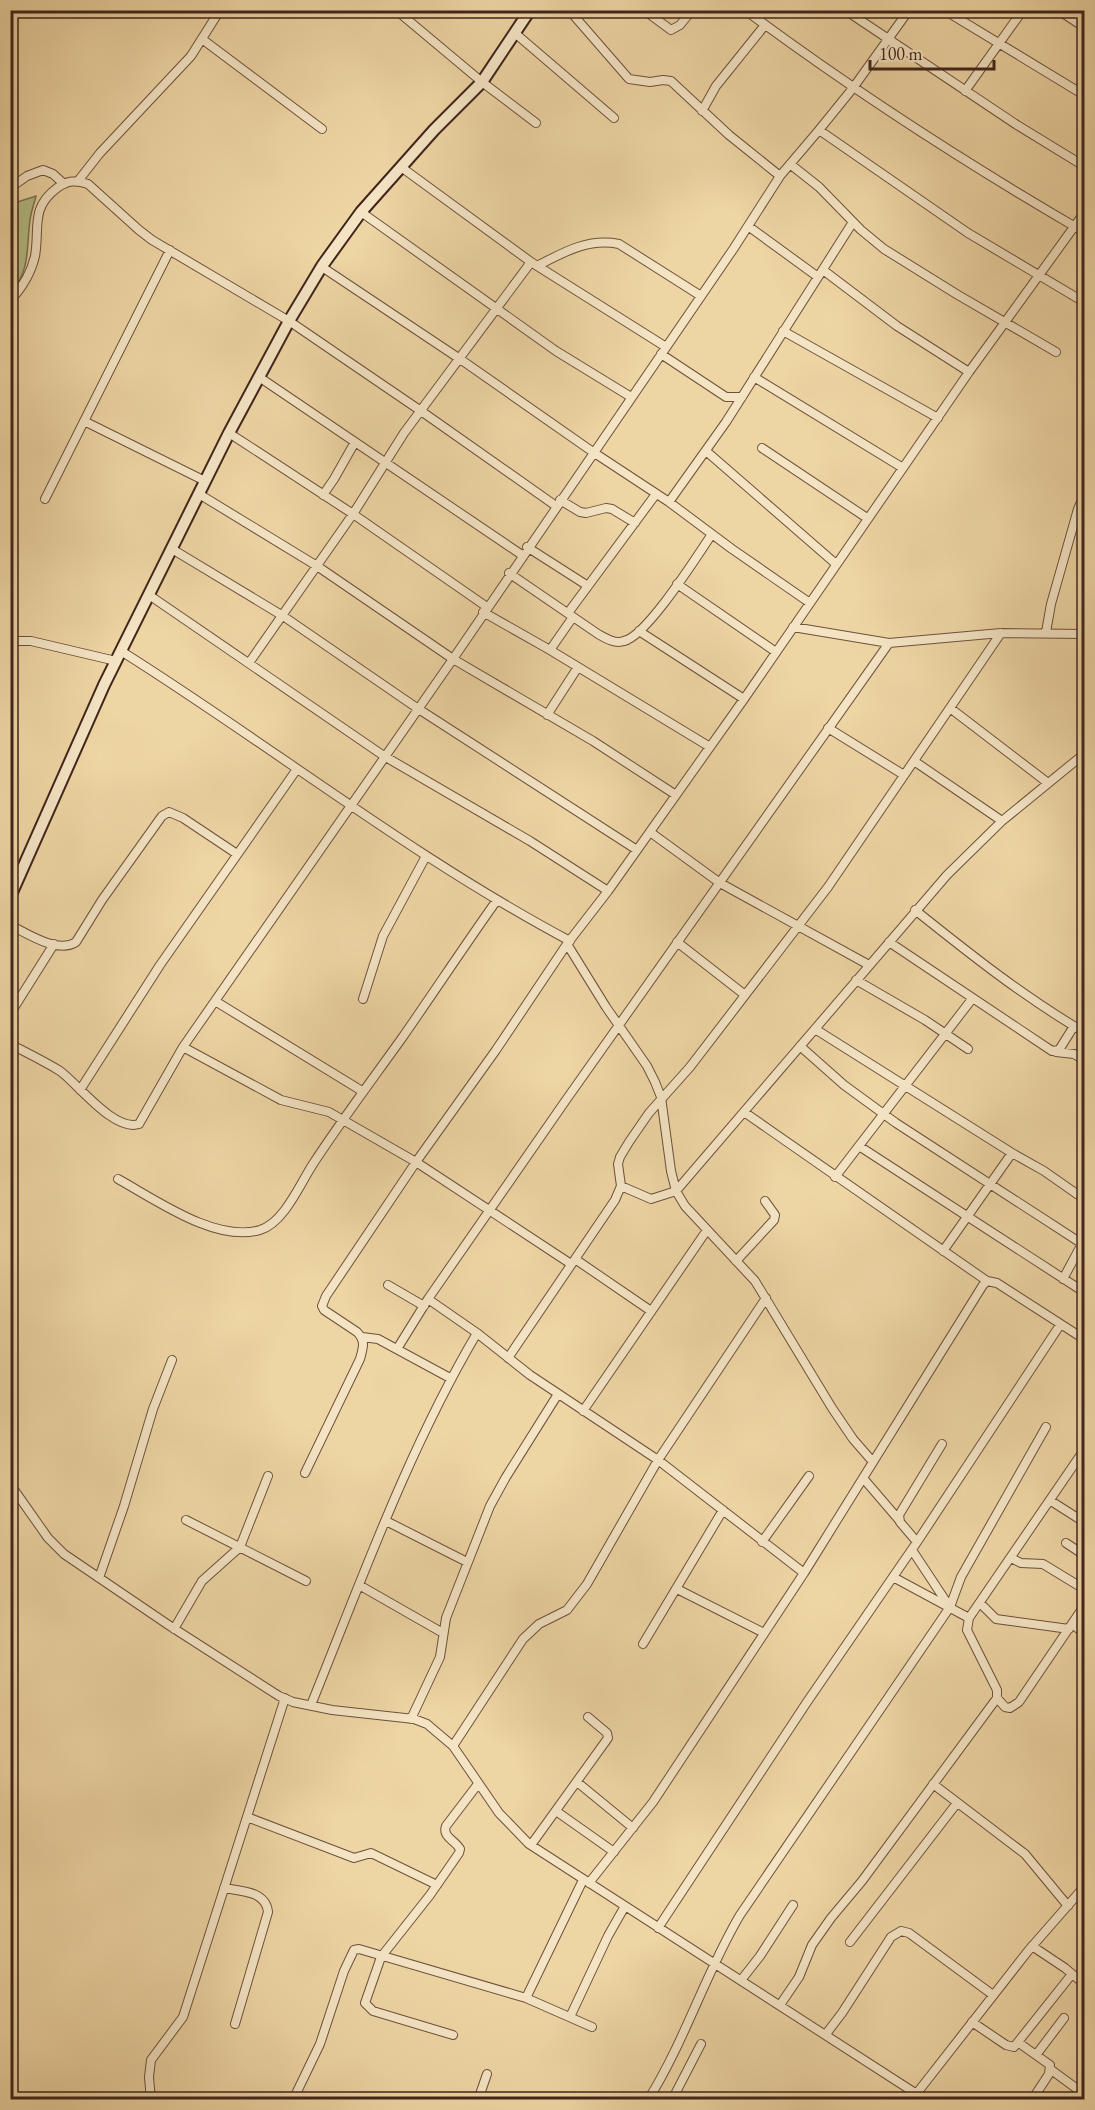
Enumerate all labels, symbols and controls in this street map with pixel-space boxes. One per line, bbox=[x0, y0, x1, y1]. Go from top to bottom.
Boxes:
scale bar bbox=[870, 33, 994, 71]
text: 100 m bbox=[879, 42, 923, 65]

